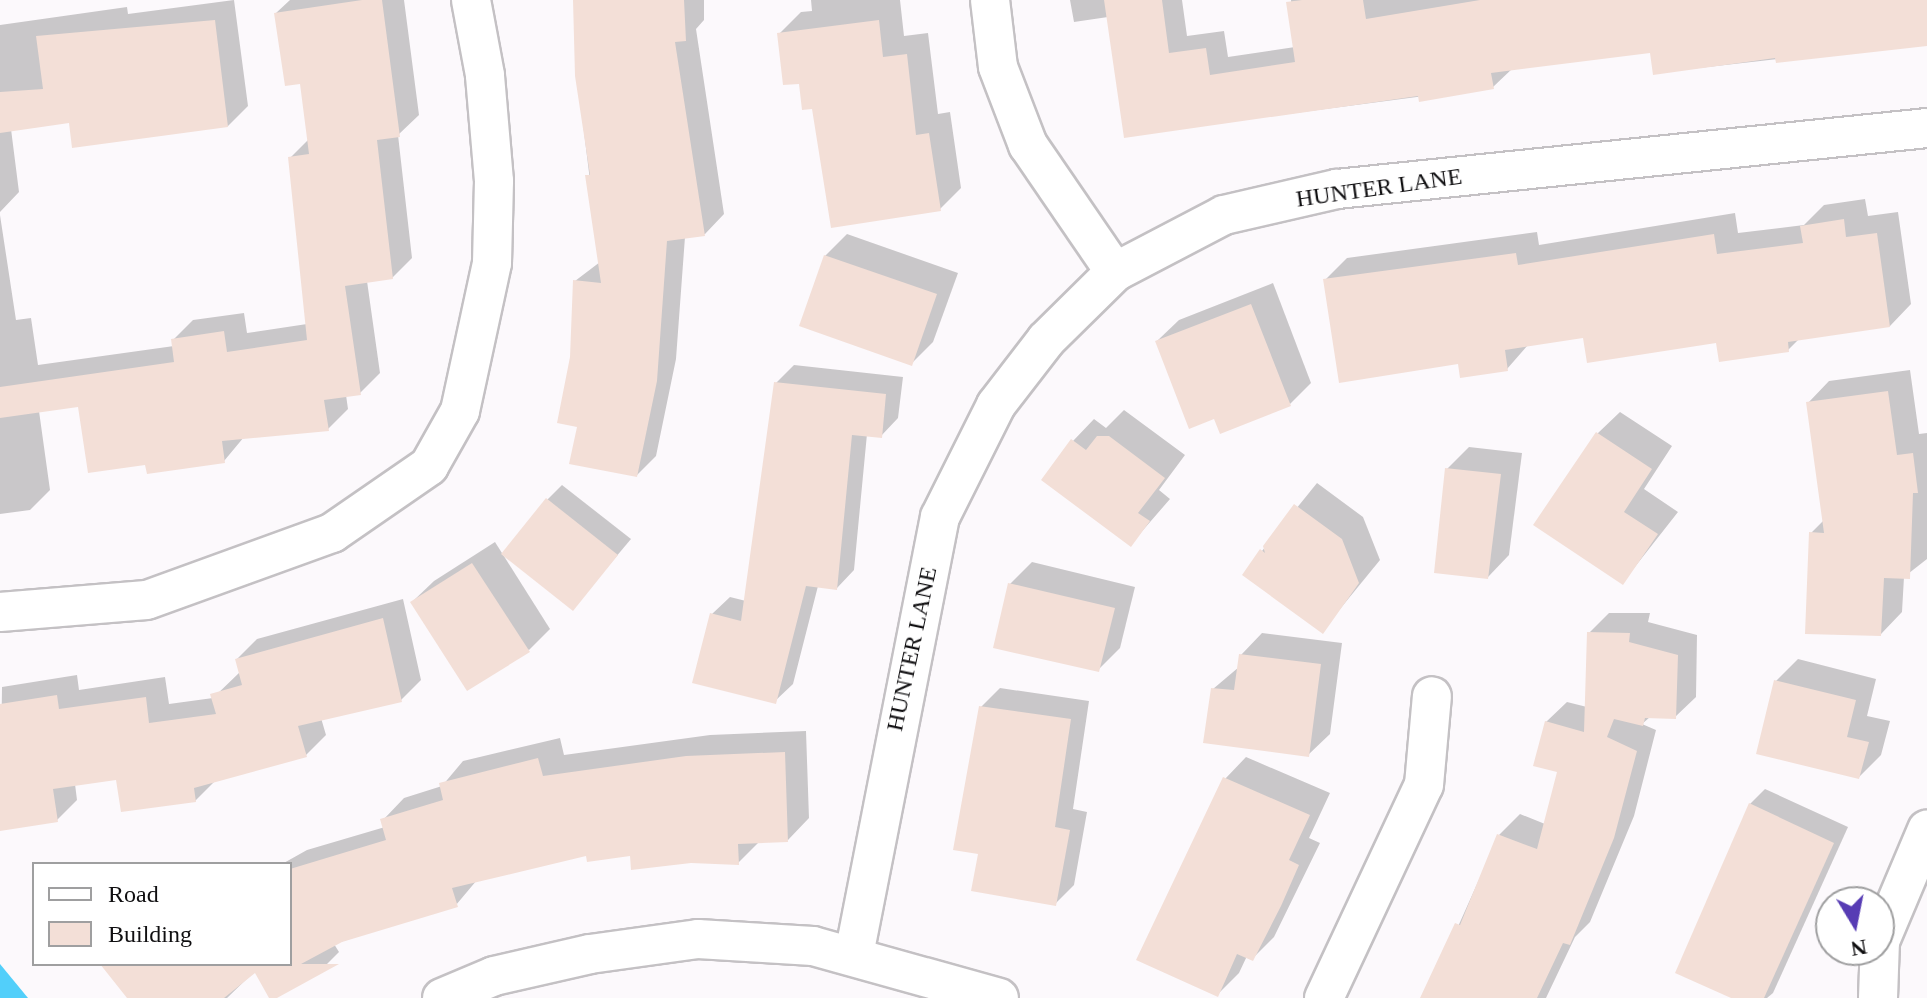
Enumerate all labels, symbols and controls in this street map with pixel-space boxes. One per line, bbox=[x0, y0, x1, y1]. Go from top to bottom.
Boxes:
street label: HUNTER LANE bbox=[1294, 162, 1464, 214]
street label: HUNTER LANE bbox=[881, 564, 943, 734]
legend bbox=[32, 862, 292, 966]
text: Road bbox=[108, 881, 159, 907]
north arrow bbox=[1815, 886, 1895, 966]
text: Building bbox=[108, 921, 192, 947]
text: N bbox=[1849, 934, 1869, 962]

